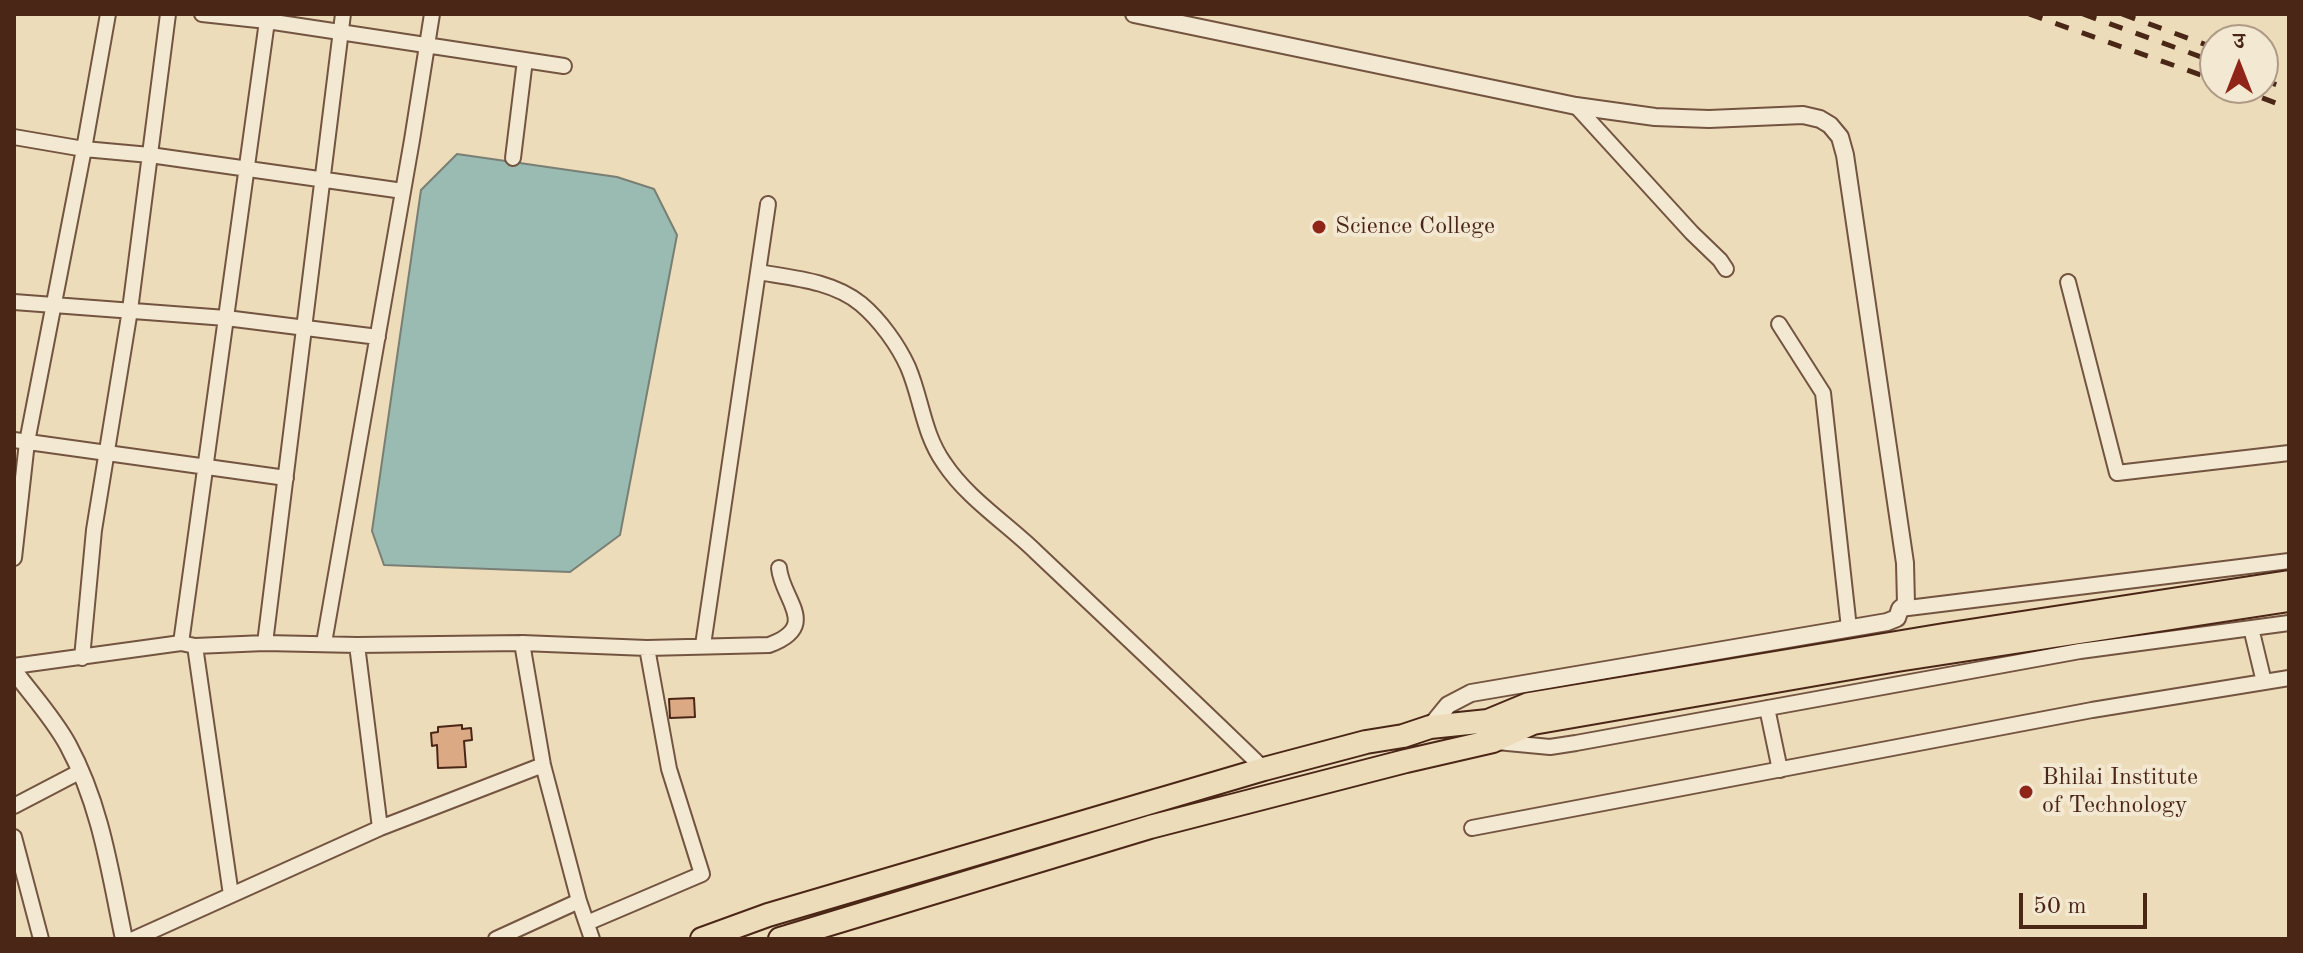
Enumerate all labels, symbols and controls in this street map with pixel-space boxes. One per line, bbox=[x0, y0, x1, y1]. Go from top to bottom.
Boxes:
north arrow bbox=[2199, 24, 2279, 104]
text: उ bbox=[2233, 31, 2245, 53]
place label: Science College bbox=[1335, 213, 1495, 241]
marker: Science College bbox=[1310, 218, 1328, 236]
place label: Bhilai Institute of Technology bbox=[2042, 764, 2198, 820]
marker: Bhilai Institute of Technology bbox=[2017, 783, 2035, 801]
scale bar bbox=[2023, 877, 2151, 927]
text: 50 m bbox=[2033, 895, 2087, 919]

